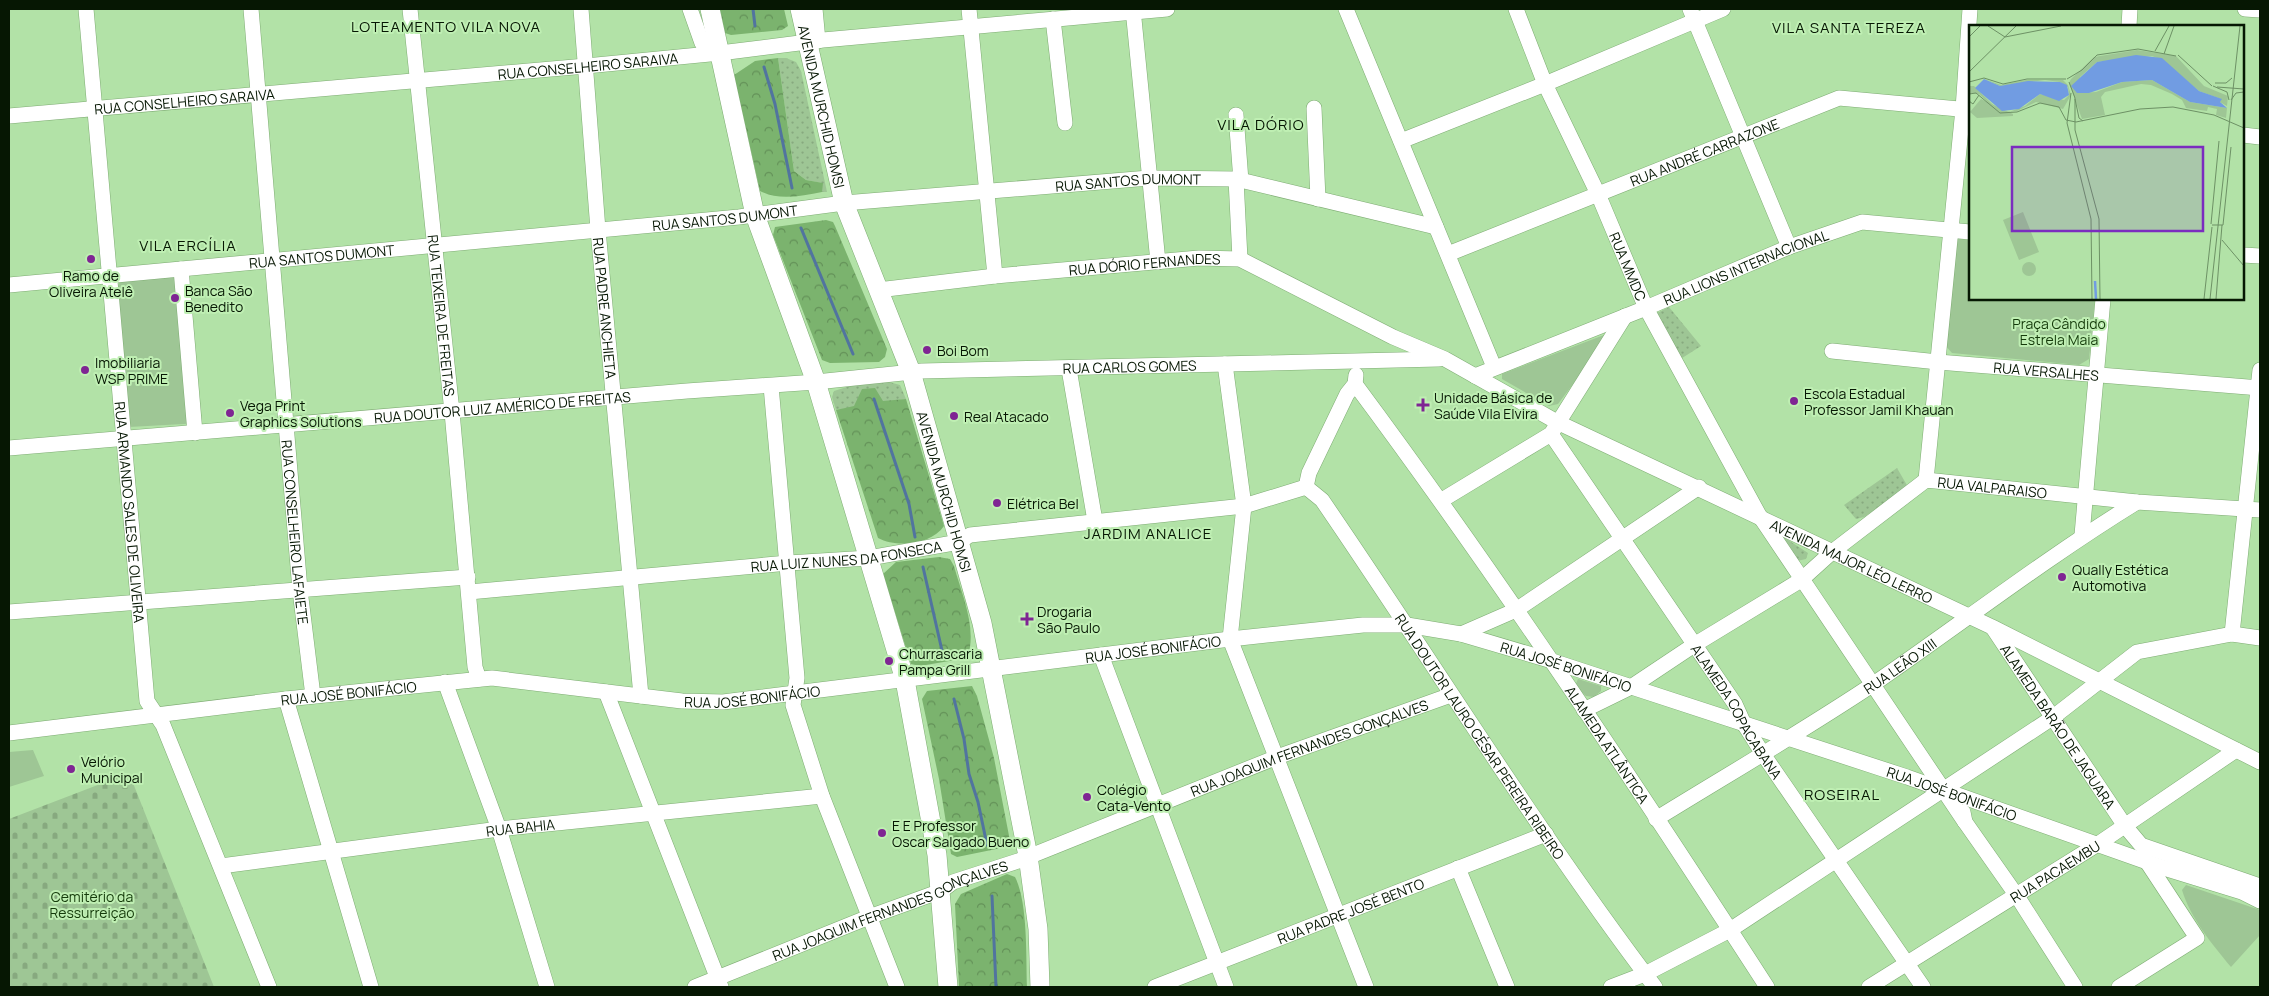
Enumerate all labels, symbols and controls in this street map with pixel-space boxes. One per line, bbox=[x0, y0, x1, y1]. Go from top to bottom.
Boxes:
district label: LOTEAMENTO VILA NOVA bbox=[351, 16, 541, 37]
district label: VILA SANTA TEREZA bbox=[1772, 17, 1926, 38]
street label: AVENIDA MURCHID HOMSI bbox=[794, 23, 850, 190]
inset map bbox=[1969, 25, 2244, 300]
street label: RUA CONSELHEIRO SARAIVA bbox=[497, 48, 679, 83]
street label: RUA CONSELHEIRO SARAIVA bbox=[93, 84, 275, 118]
street label: RUA ANDRÉ CARRAZONE bbox=[1627, 113, 1782, 190]
district label: VILA DÓRIO bbox=[1217, 114, 1305, 135]
street label: RUA SANTOS DUMONT bbox=[1054, 168, 1202, 195]
street label: RUA SANTOS DUMONT bbox=[651, 200, 799, 235]
street label: RUA LIONS INTERNACIONAL bbox=[1660, 225, 1831, 309]
street label: RUA MMDC bbox=[1606, 229, 1651, 304]
street label: RUA TEIXEIRA DE FREITAS bbox=[424, 234, 460, 397]
district label: VILA ERCÍLIA bbox=[139, 235, 237, 256]
street label: RUA PADRE ANCHIETA bbox=[589, 236, 621, 380]
street label: RUA SANTOS DUMONT bbox=[248, 240, 396, 272]
street label: RUA DÓRIO FERNANDES bbox=[1068, 248, 1221, 279]
marker: Ramo de Oliveira Atelê bbox=[85, 253, 97, 265]
place label: Ramo de Oliveira Atelê bbox=[49, 266, 133, 301]
place label: Banca São Benedito bbox=[185, 281, 253, 316]
marker: Banca São Benedito bbox=[169, 292, 181, 304]
park label: Praça Cândido Estrela Maia bbox=[2012, 314, 2106, 349]
place label: Boi Bom bbox=[937, 341, 989, 360]
marker: Boi Bom bbox=[921, 344, 933, 356]
place label: Imobiliaria WSP PRIME bbox=[95, 353, 168, 388]
street label: RUA CARLOS GOMES bbox=[1063, 355, 1197, 377]
street label: RUA VERSALHES bbox=[1993, 357, 2100, 384]
marker: Imobiliaria WSP PRIME bbox=[79, 364, 91, 376]
place label: Escola Estadual Professor Jamil Khauan bbox=[1804, 384, 1954, 419]
street label: RUA DOUTOR LUIZ AMÉRICO DE FREITAS bbox=[373, 386, 632, 427]
place label: Unidade Básica de Saúde Vila Elvira bbox=[1434, 388, 1553, 423]
marker: Escola Estadual Professor Jamil Khauan bbox=[1788, 395, 1800, 407]
place label: Vega Print Graphics Solutions bbox=[240, 396, 362, 431]
marker: Unidade Básica de Saúde Vila Elvira bbox=[1416, 398, 1430, 412]
street label: RUA ARMANDO SALES DE OLIVEIRA bbox=[111, 401, 150, 624]
marker: Vega Print Graphics Solutions bbox=[224, 407, 236, 419]
place label: Real Atacado bbox=[964, 407, 1049, 426]
street label: AVENIDA MURCHID HOMSI bbox=[913, 409, 977, 574]
marker: Real Atacado bbox=[948, 410, 960, 422]
street label: RUA CONSELHEIRO LAFAIETE bbox=[278, 439, 314, 626]
street label: RUA VALPARAISO bbox=[1937, 472, 2048, 502]
place label: Elétrica Bel bbox=[1007, 494, 1079, 513]
marker: Elétrica Bel bbox=[991, 497, 1003, 509]
street label: AVENIDA MAJOR LÉO LERRO bbox=[1767, 514, 1936, 607]
district label: JARDIM ANALICE bbox=[1084, 523, 1212, 544]
street label: RUA LUIZ NUNES DA FONSECA bbox=[750, 536, 943, 576]
place label: Qually Estética Automotiva bbox=[2072, 560, 2168, 595]
marker: Qually Estética Automotiva bbox=[2056, 571, 2068, 583]
place label: Drogaria São Paulo bbox=[1037, 602, 1100, 637]
street label: RUA DOUTOR LAURO CÉSAR PEREIRA RIBEIRO bbox=[1391, 610, 1569, 863]
marker: Drogaria São Paulo bbox=[1021, 613, 1033, 625]
street label: RUA JOSÉ BONIFÁCIO bbox=[1084, 631, 1222, 666]
street label: RUA LEÃO XIII bbox=[1860, 633, 1940, 698]
street label: RUA JOSÉ BONIFÁCIO bbox=[1498, 637, 1634, 696]
street label: ALAMEDA COPACABANA bbox=[1687, 640, 1787, 783]
street label: ALAMEDA BARÃO DE JAGUARA bbox=[1997, 640, 2120, 812]
place label: Churrascaria Pampa Grill bbox=[899, 644, 982, 679]
marker: Churrascaria Pampa Grill bbox=[883, 655, 895, 667]
street label: RUA JOSÉ BONIFÁCIO bbox=[280, 676, 418, 709]
street label: RUA JOSÉ BONIFÁCIO bbox=[684, 681, 821, 712]
street label: ALAMEDA ATLÂNTICA bbox=[1561, 682, 1654, 807]
street label: RUA JOAQUIM FERNANDES GONÇALVES bbox=[1188, 694, 1431, 800]
place label: Velório Municipal bbox=[81, 752, 143, 787]
street label: RUA JOSÉ BONIFÁCIO bbox=[1884, 762, 2019, 825]
marker: Velório Municipal bbox=[65, 763, 77, 775]
place label: Colégio Cata-Vento bbox=[1097, 780, 1171, 815]
district label: ROSEIRAL bbox=[1804, 784, 1880, 805]
marker: Colégio Cata-Vento bbox=[1081, 791, 1093, 803]
street label: RUA BAHIA bbox=[485, 814, 556, 840]
place label: E E Professor Oscar Salgado Bueno bbox=[892, 816, 1029, 851]
marker: E E Professor Oscar Salgado Bueno bbox=[876, 827, 888, 839]
street label: RUA PACAEMBU bbox=[2006, 836, 2104, 906]
street label: RUA JOAQUIM FERNANDES GONÇALVES bbox=[769, 855, 1010, 964]
street label: RUA PADRE JOSÉ BENTO bbox=[1274, 873, 1427, 948]
park label: Cemitério da Ressurreição bbox=[49, 887, 135, 922]

